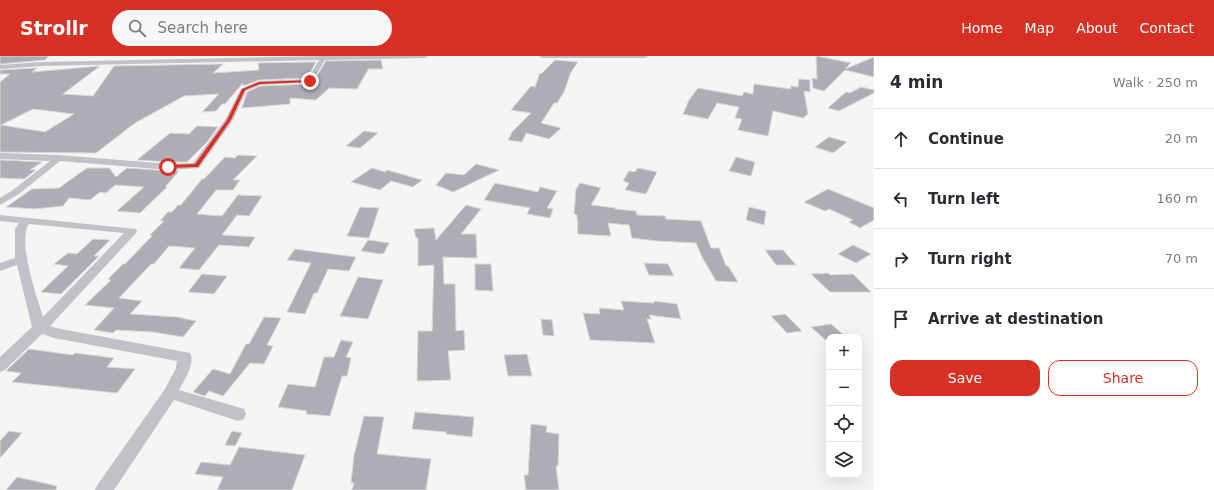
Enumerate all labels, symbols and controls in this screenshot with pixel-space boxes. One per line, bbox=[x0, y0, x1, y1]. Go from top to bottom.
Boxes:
search box bbox=[112, 10, 392, 46]
text: Strollr bbox=[20, 17, 88, 39]
icon: search bbox=[126, 17, 148, 39]
text: Search here bbox=[158, 19, 248, 37]
text: Home bbox=[961, 20, 1003, 36]
text: Map bbox=[1025, 20, 1054, 36]
text: About bbox=[1076, 20, 1118, 36]
text: Contact bbox=[1140, 20, 1194, 36]
route end bbox=[301, 72, 319, 90]
text: 4 min bbox=[890, 72, 943, 92]
text: Walk · 250 m bbox=[1113, 75, 1198, 90]
icon: ahead bbox=[890, 128, 912, 150]
text: Continue bbox=[928, 130, 1004, 148]
text: 20 m bbox=[1165, 131, 1198, 146]
route start bbox=[159, 158, 177, 176]
icon: left bbox=[890, 188, 912, 210]
text: Turn left bbox=[928, 190, 1000, 208]
text: 160 m bbox=[1156, 191, 1198, 206]
icon: right bbox=[890, 248, 912, 270]
text: Turn right bbox=[928, 250, 1012, 268]
text: 70 m bbox=[1165, 251, 1198, 266]
icon: arrive bbox=[890, 308, 912, 330]
text: Arrive at destination bbox=[928, 310, 1103, 328]
map controls bbox=[826, 334, 862, 478]
button: + bbox=[826, 334, 862, 370]
button: Save bbox=[890, 360, 1040, 396]
button: Share bbox=[1048, 360, 1198, 396]
button: − bbox=[826, 370, 862, 406]
button: locate bbox=[826, 406, 862, 442]
button: layers bbox=[826, 442, 862, 478]

